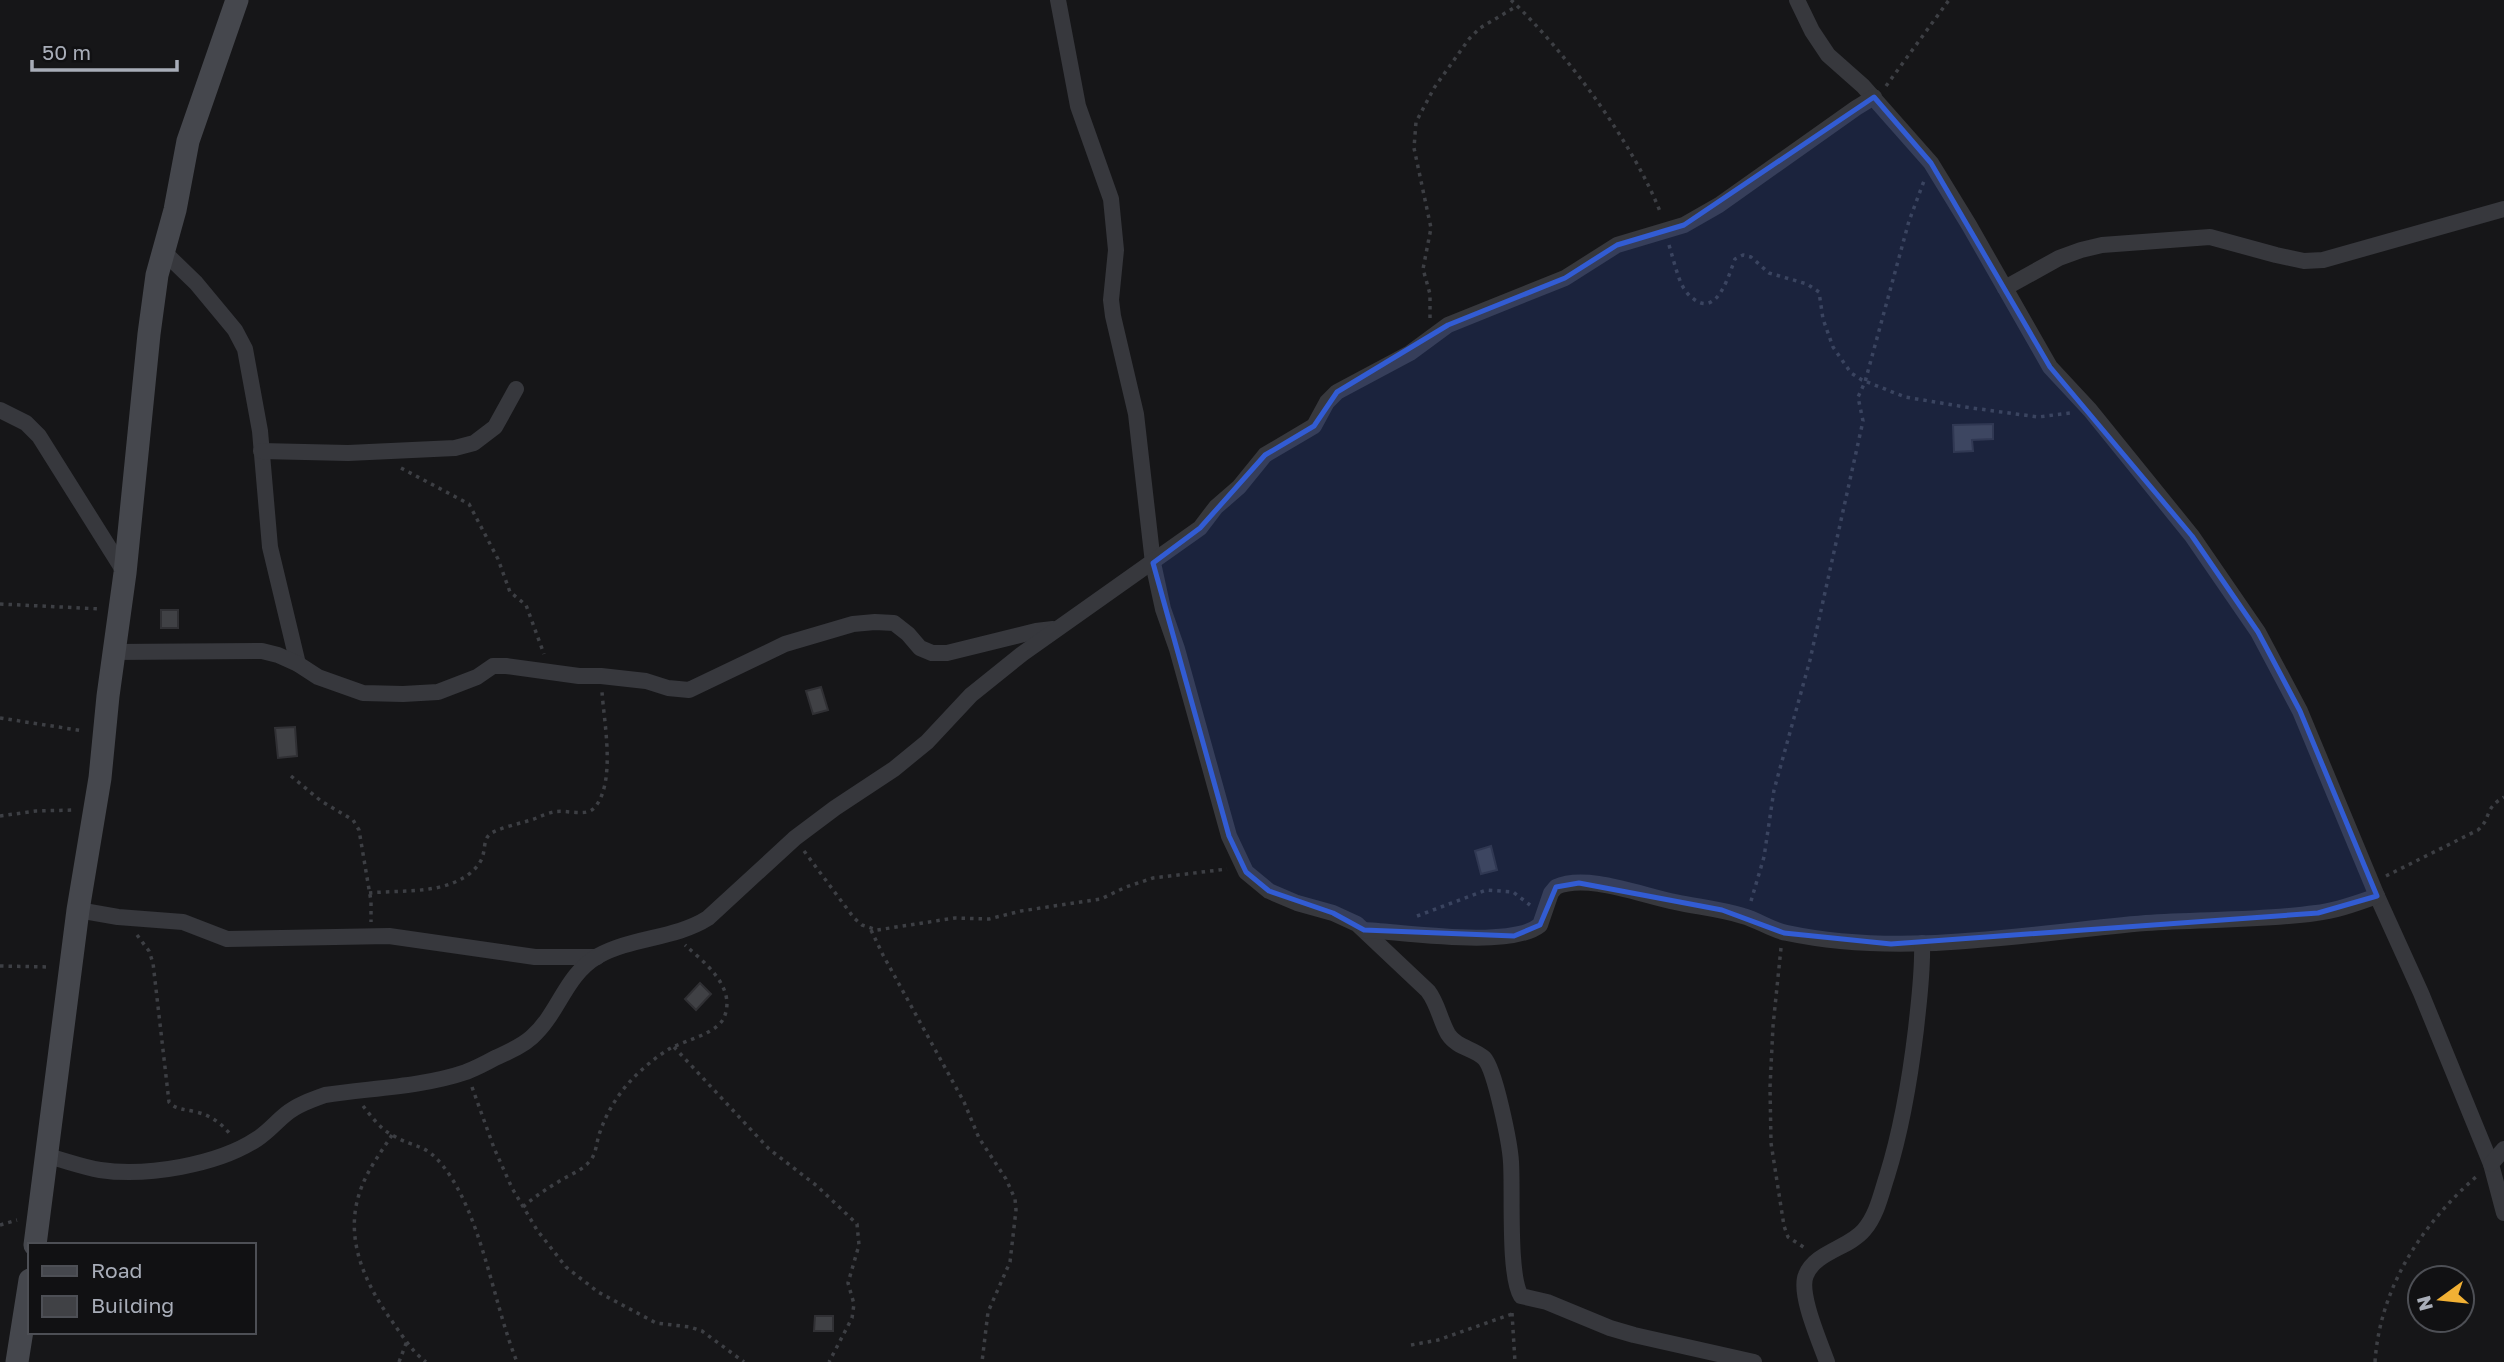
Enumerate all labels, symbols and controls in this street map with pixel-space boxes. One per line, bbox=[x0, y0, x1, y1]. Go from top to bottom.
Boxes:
scale bar bbox=[32, 28, 177, 72]
text: 50 m bbox=[42, 39, 91, 65]
legend bbox=[28, 1243, 256, 1334]
text: Road bbox=[91, 1257, 142, 1283]
north arrow bbox=[2406, 1264, 2476, 1334]
text: Building bbox=[91, 1292, 174, 1318]
text: N bbox=[2411, 1294, 2437, 1313]

